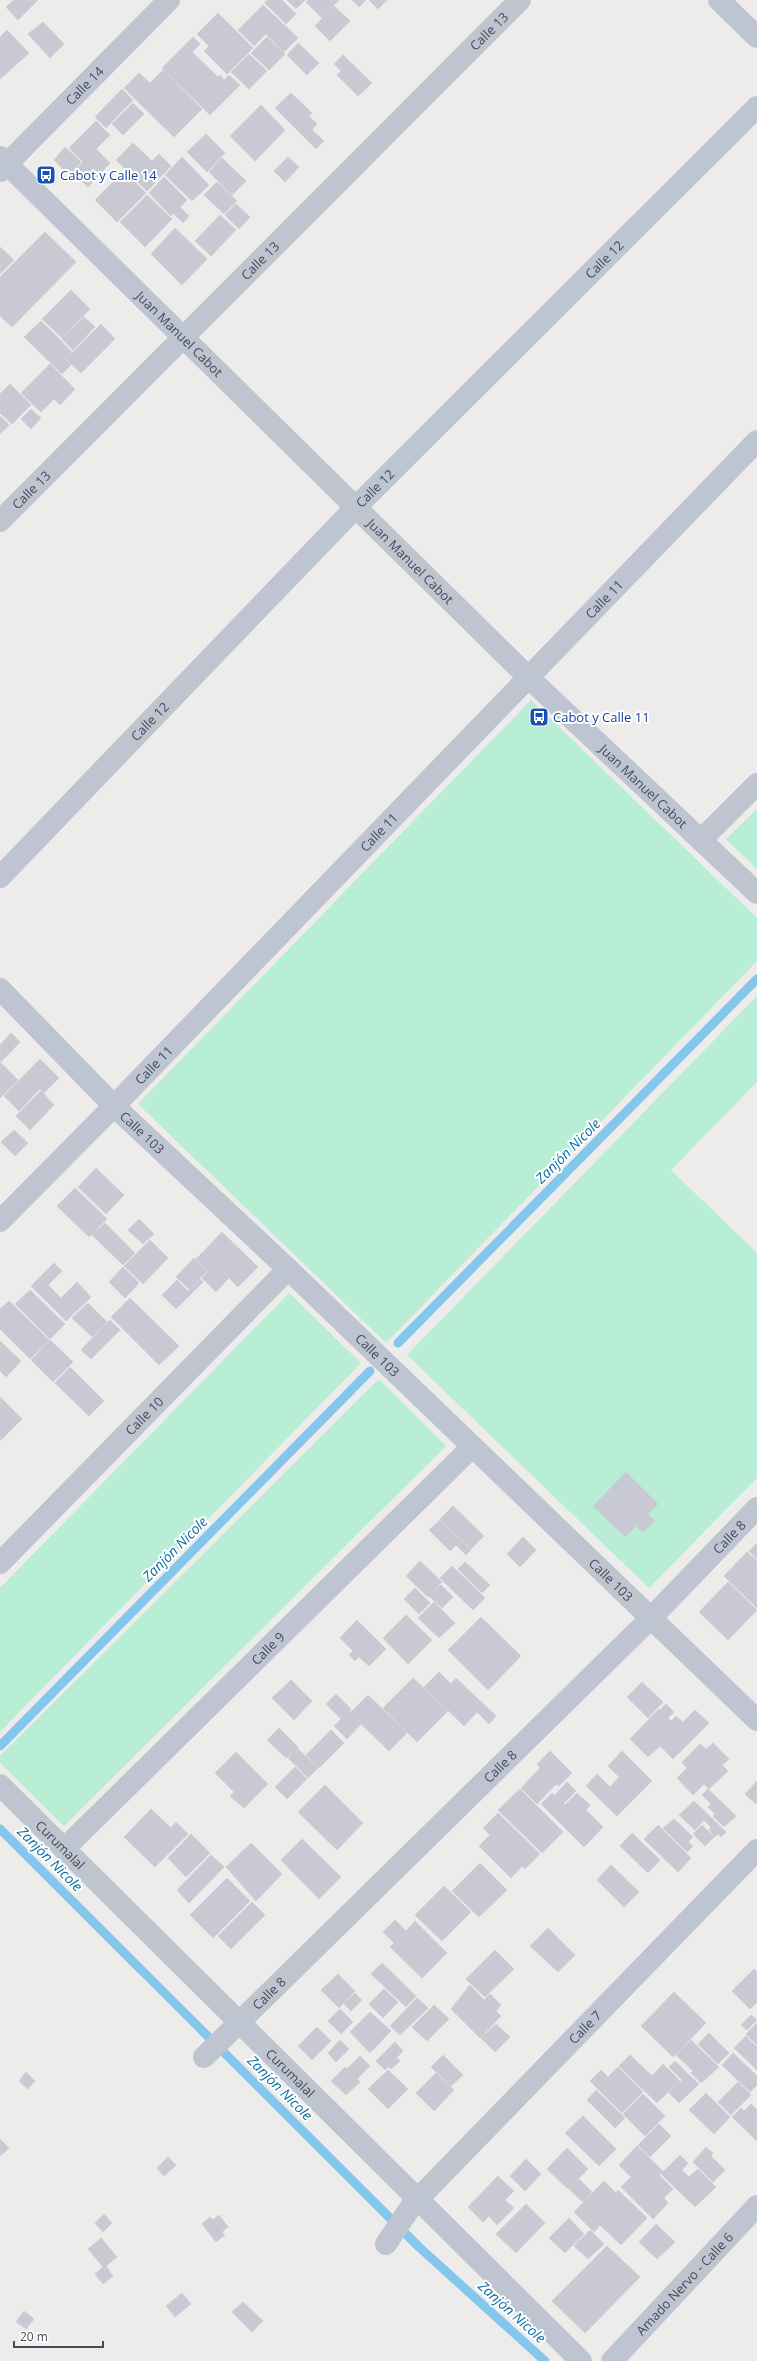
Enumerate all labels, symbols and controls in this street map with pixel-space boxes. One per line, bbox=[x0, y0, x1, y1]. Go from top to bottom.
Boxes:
street label: Calle 13 bbox=[466, 8, 512, 54]
street label: Calle 14 bbox=[61, 62, 108, 109]
bus stop icon: Cabot y Calle 14 bbox=[35, 164, 57, 186]
place label: Cabot y Calle 14 bbox=[60, 166, 157, 184]
street label: Calle 12 bbox=[581, 236, 627, 283]
street label: Calle 13 bbox=[237, 237, 283, 284]
street label: Juan Manuel Cabot bbox=[131, 286, 227, 381]
street label: Calle 12 bbox=[352, 465, 398, 511]
street label: Calle 13 bbox=[8, 467, 54, 513]
street label: Juan Manuel Cabot bbox=[362, 513, 458, 608]
street label: Calle 11 bbox=[581, 576, 627, 622]
street label: Calle 12 bbox=[127, 698, 173, 745]
bus stop icon: Cabot y Calle 11 bbox=[528, 706, 550, 728]
place label: Cabot y Calle 11 bbox=[553, 708, 650, 726]
street label: Juan Manuel Cabot bbox=[594, 739, 692, 832]
street label: Calle 11 bbox=[356, 809, 402, 855]
street label: Calle 11 bbox=[131, 1042, 177, 1088]
street label: Calle 103 bbox=[116, 1107, 168, 1158]
water label: Zanjón Nicole bbox=[530, 1114, 604, 1188]
street label: Calle 103 bbox=[351, 1330, 404, 1381]
street label: Calle 10 bbox=[121, 1393, 167, 1439]
water label: Zanjón Nicole bbox=[137, 1512, 211, 1586]
street label: Calle 8 bbox=[709, 1516, 749, 1558]
street label: Calle 103 bbox=[585, 1554, 637, 1605]
street label: Calle 9 bbox=[247, 1628, 288, 1669]
street label: Calle 8 bbox=[479, 1746, 521, 1787]
street label: Curumalal bbox=[32, 1816, 89, 1873]
water label: Zanjón Nicole bbox=[13, 1821, 87, 1895]
street label: Calle 8 bbox=[248, 1973, 290, 2014]
street label: Calle 7 bbox=[564, 2006, 605, 2048]
street label: Curumalal bbox=[262, 2045, 319, 2101]
water label: Zanjón Nicole bbox=[243, 2050, 317, 2124]
street label: Amado Nervo - Calle 6 bbox=[632, 2228, 737, 2339]
water label: Zanjón Nicole bbox=[474, 2276, 550, 2347]
scale bar bbox=[14, 2323, 103, 2349]
text: 20 m bbox=[20, 2328, 48, 2345]

